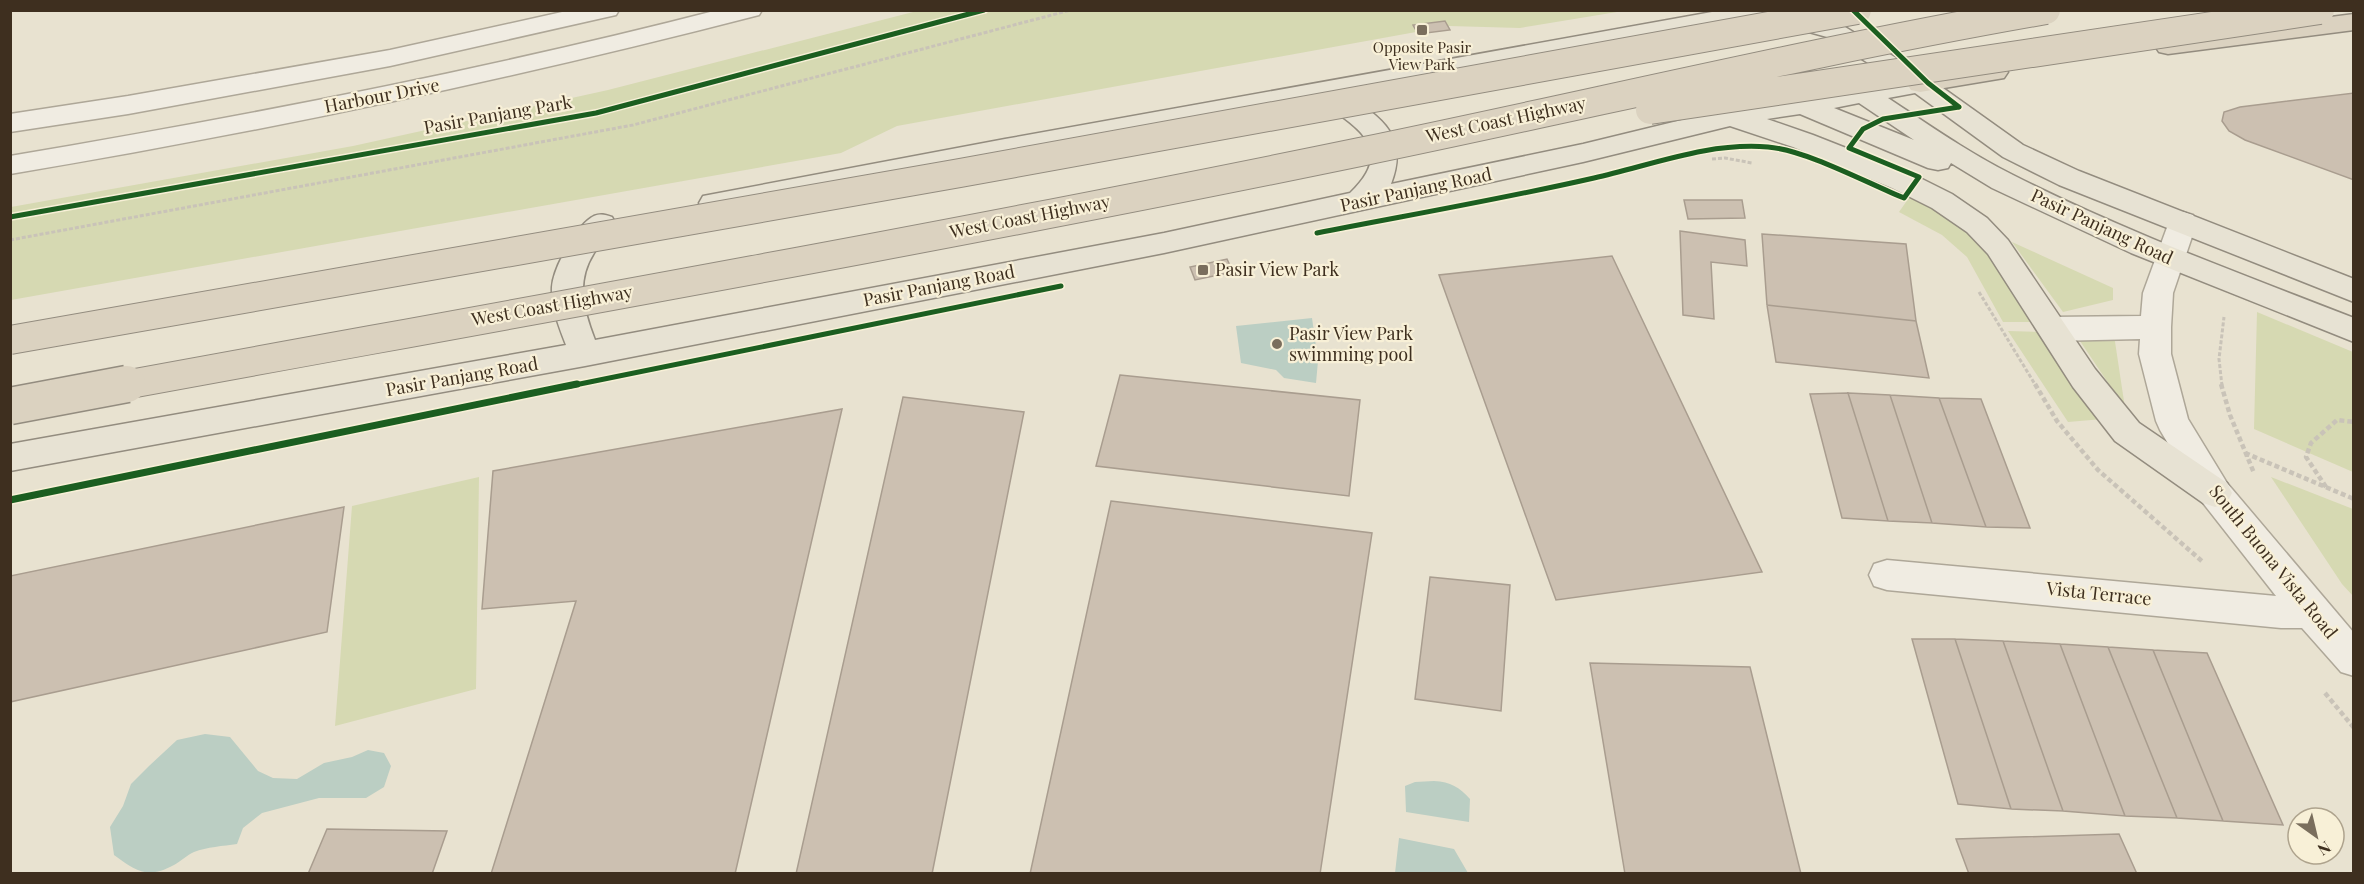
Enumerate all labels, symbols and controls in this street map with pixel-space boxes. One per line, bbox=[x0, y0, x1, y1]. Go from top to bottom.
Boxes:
marker: Opposite Pasir View Park bbox=[1415, 23, 1429, 37]
place label: Opposite Pasir View Park bbox=[1373, 37, 1472, 74]
street label: Harbour Drive bbox=[322, 72, 441, 118]
street label: Pasir Panjang Park bbox=[422, 89, 574, 139]
street label: West Coast Highway bbox=[1423, 90, 1588, 148]
street label: Pasir Panjang Road bbox=[1338, 161, 1494, 217]
street label: Pasir Panjang Road bbox=[2027, 183, 2178, 270]
street label: West Coast Highway bbox=[947, 189, 1112, 244]
place label: Pasir View Park bbox=[1215, 257, 1339, 281]
street label: Pasir Panjang Road bbox=[861, 258, 1017, 312]
marker: Pasir View Park bbox=[1196, 263, 1210, 277]
street label: West Coast Highway bbox=[468, 279, 634, 331]
place label: Pasir View Park swimming pool bbox=[1289, 321, 1413, 366]
marker: Pasir View Park swimming pool bbox=[1270, 337, 1284, 351]
street label: Pasir Panjang Road bbox=[384, 351, 540, 401]
street label: South Buona Vista Road bbox=[2204, 480, 2344, 644]
street label: Vista Terrace bbox=[2044, 575, 2153, 610]
north arrow bbox=[2286, 806, 2346, 866]
text: N bbox=[2314, 837, 2335, 861]

